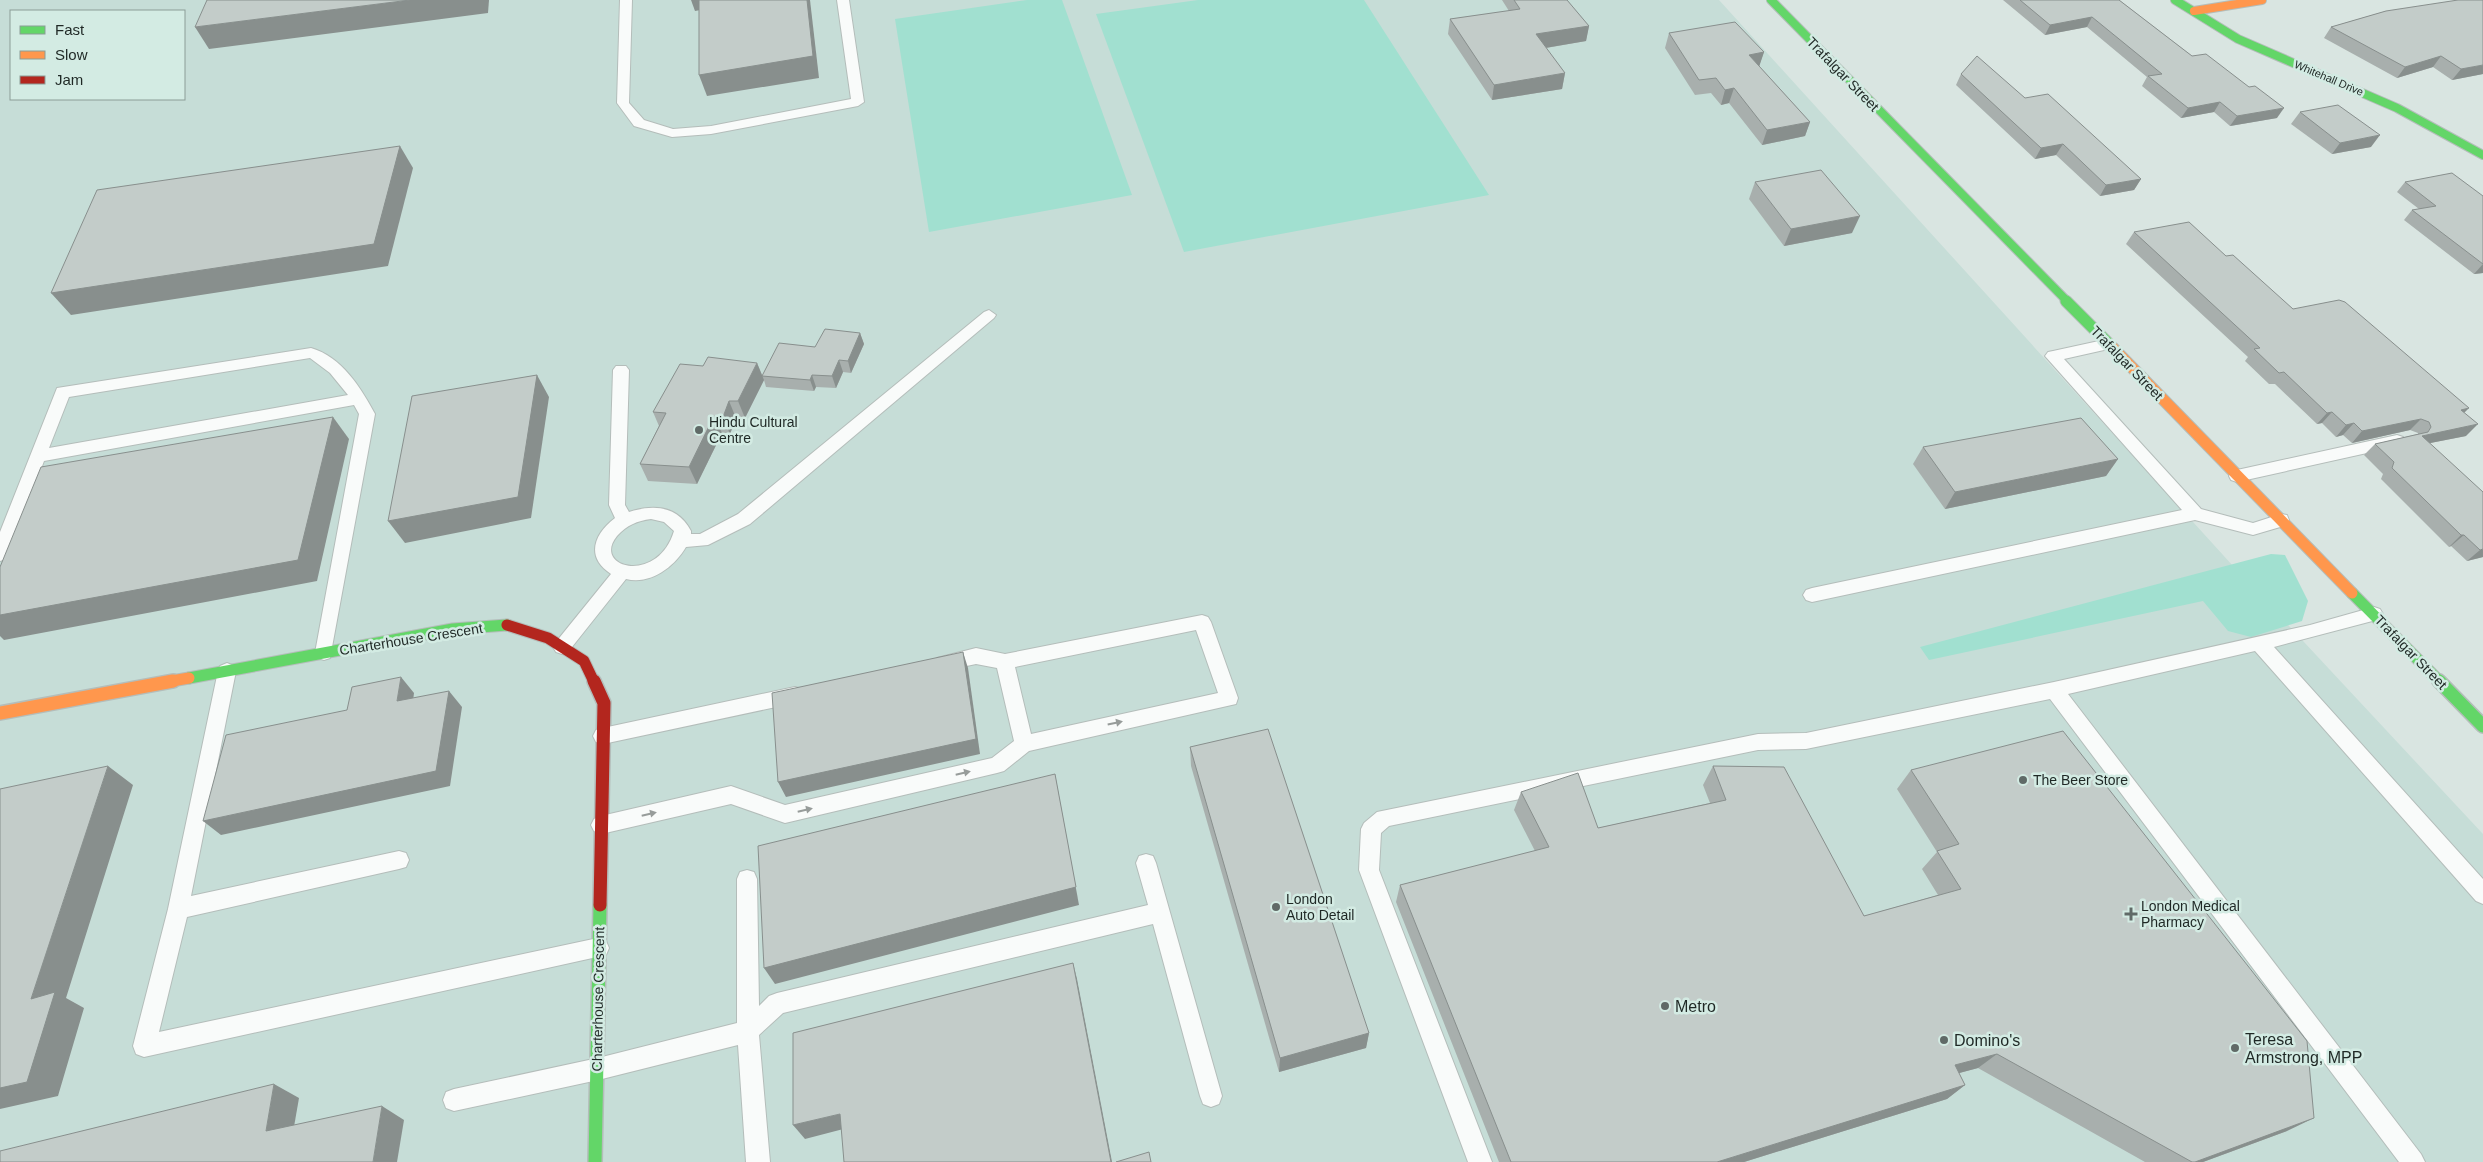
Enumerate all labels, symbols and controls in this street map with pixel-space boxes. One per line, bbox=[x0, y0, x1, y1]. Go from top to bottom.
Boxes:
legend bbox=[10, 10, 185, 100]
text: Fast bbox=[55, 21, 85, 38]
street label: Trafalgar Street bbox=[1804, 34, 1882, 114]
text: Slow bbox=[55, 46, 88, 63]
street label: Whitehall Drive bbox=[2293, 58, 2365, 98]
text: Jam bbox=[55, 71, 83, 88]
street label: Trafalgar Street bbox=[2088, 323, 2166, 403]
place label: Hindu Cultural Centre bbox=[709, 414, 798, 446]
marker: Hindu Cultural Centre bbox=[693, 424, 705, 436]
street label: Trafalgar Street bbox=[2372, 612, 2450, 692]
street label: Charterhouse Crescent bbox=[338, 620, 484, 658]
one-way arrow bbox=[1108, 719, 1124, 727]
one-way arrow bbox=[956, 769, 971, 777]
place label: The Beer Store bbox=[2033, 772, 2128, 788]
marker: The Beer Store bbox=[2017, 774, 2029, 786]
one-way arrow bbox=[797, 806, 812, 814]
one-way arrow bbox=[641, 810, 656, 818]
place label: London Auto Detail bbox=[1286, 891, 1354, 923]
place label: London Medical Pharmacy bbox=[2141, 898, 2240, 930]
marker: London Auto Detail bbox=[1270, 901, 1282, 913]
marker: London Medical Pharmacy bbox=[2125, 908, 2137, 920]
street label: Charterhouse Crescent bbox=[589, 926, 607, 1072]
place label: Metro bbox=[1675, 998, 1716, 1015]
marker: Metro bbox=[1659, 1000, 1671, 1012]
place label: Teresa Armstrong, MPP bbox=[2245, 1031, 2362, 1066]
place label: Domino's bbox=[1954, 1032, 2020, 1049]
marker: Domino's bbox=[1938, 1034, 1950, 1046]
marker: Teresa Armstrong, MPP bbox=[2229, 1042, 2241, 1054]

